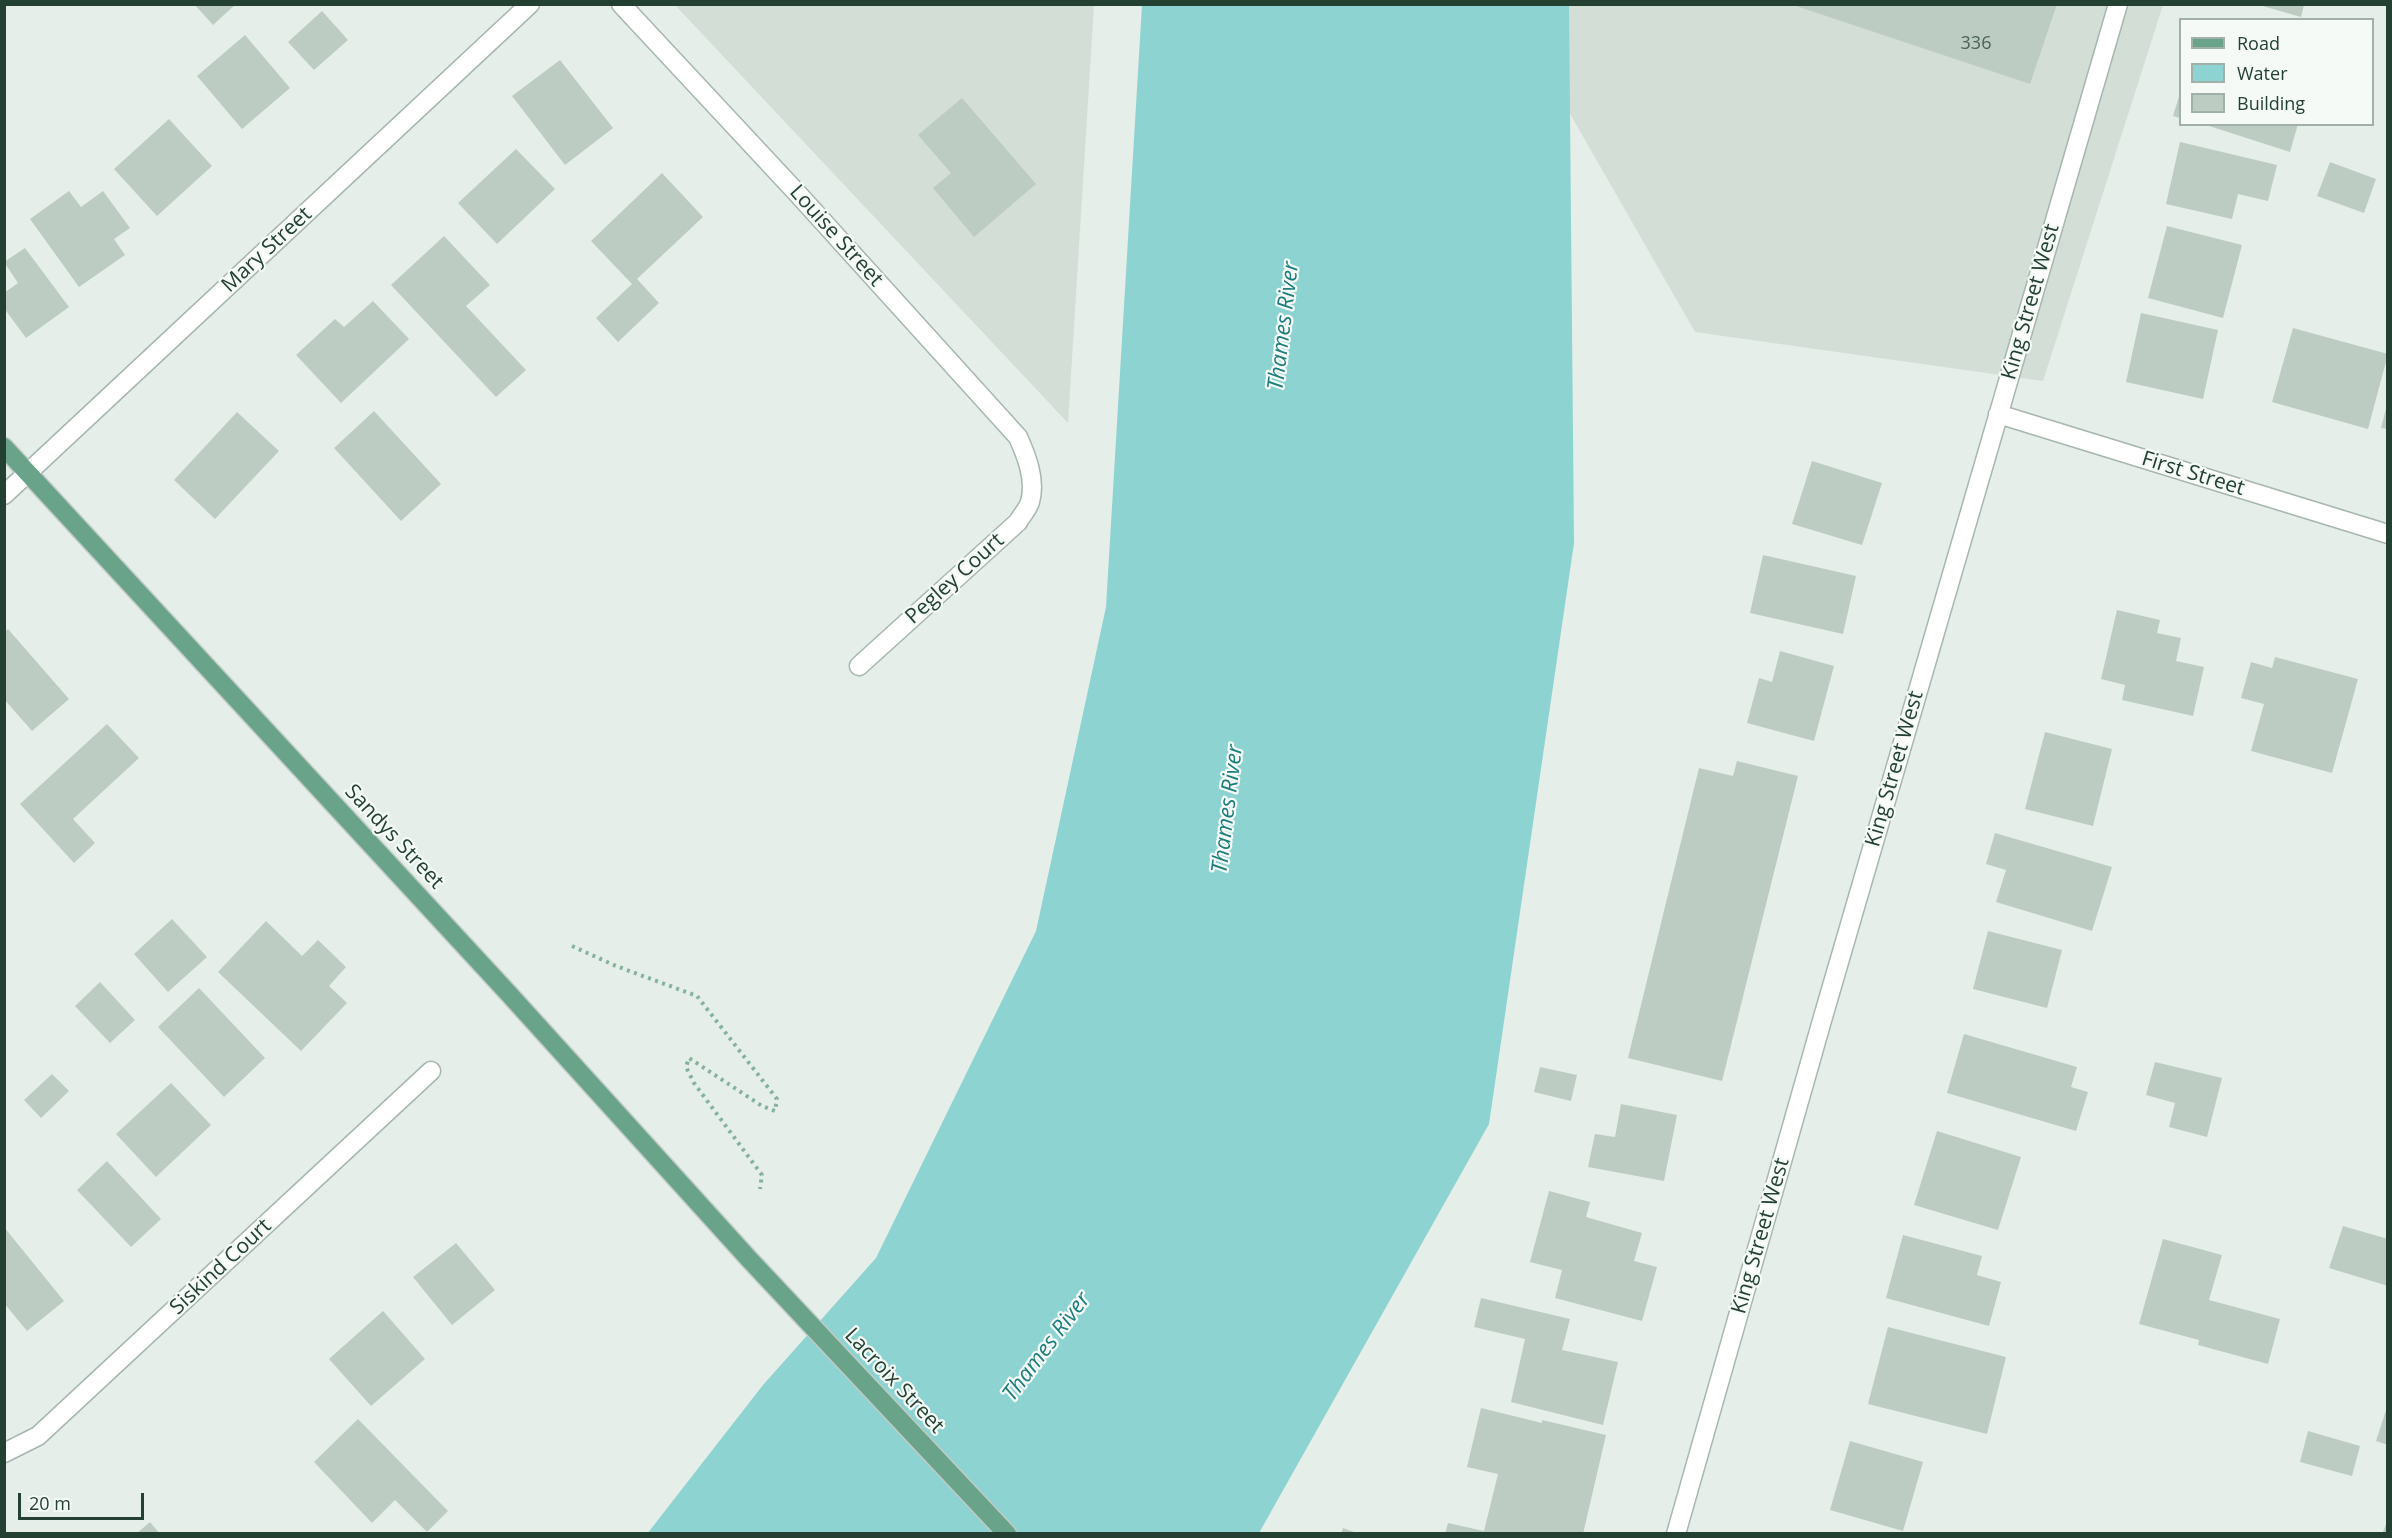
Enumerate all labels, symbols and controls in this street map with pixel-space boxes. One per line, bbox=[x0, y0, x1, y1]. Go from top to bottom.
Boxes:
legend bbox=[2179, 18, 2374, 126]
text: Road bbox=[2237, 31, 2280, 55]
house number: 336 bbox=[1961, 33, 1991, 55]
text: Water bbox=[2237, 61, 2288, 85]
text: Building bbox=[2237, 91, 2305, 115]
street label: Louise Street bbox=[784, 180, 888, 292]
street label: Mary Street bbox=[217, 202, 317, 298]
street label: King Street West bbox=[1997, 221, 2065, 383]
water label: Thames River bbox=[1263, 260, 1305, 392]
street label: First Street bbox=[2138, 446, 2248, 502]
street label: Pegley Court bbox=[901, 528, 1009, 630]
street label: King Street West bbox=[1861, 688, 1929, 850]
water label: Thames River bbox=[1207, 743, 1249, 875]
street label: Sandys Street bbox=[339, 780, 449, 894]
street label: King Street West bbox=[1727, 1155, 1795, 1317]
street label: Siskind Court bbox=[165, 1214, 277, 1320]
water label: Thames River bbox=[998, 1287, 1096, 1407]
street label: Lacroix Street bbox=[839, 1323, 949, 1439]
scale bar bbox=[21, 1481, 147, 1519]
text: 20 m bbox=[29, 1491, 71, 1515]

